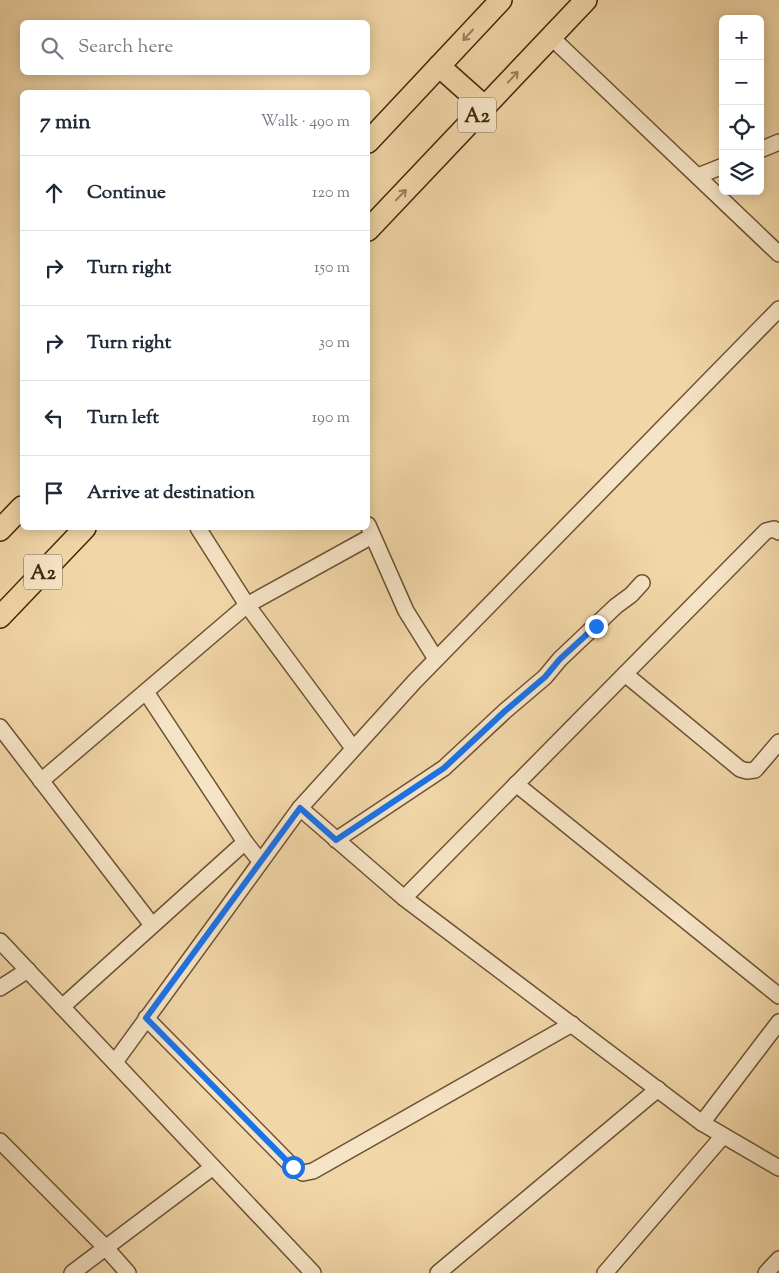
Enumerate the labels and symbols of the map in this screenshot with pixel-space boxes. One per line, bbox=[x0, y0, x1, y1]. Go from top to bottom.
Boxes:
one-way arrow bbox=[462, 29, 474, 42]
one-way arrow bbox=[507, 71, 519, 83]
road number: A2 bbox=[458, 98, 496, 132]
one-way arrow bbox=[395, 188, 407, 201]
road number: A2 bbox=[24, 554, 62, 590]
route end bbox=[585, 615, 608, 638]
route start bbox=[282, 1156, 305, 1179]

